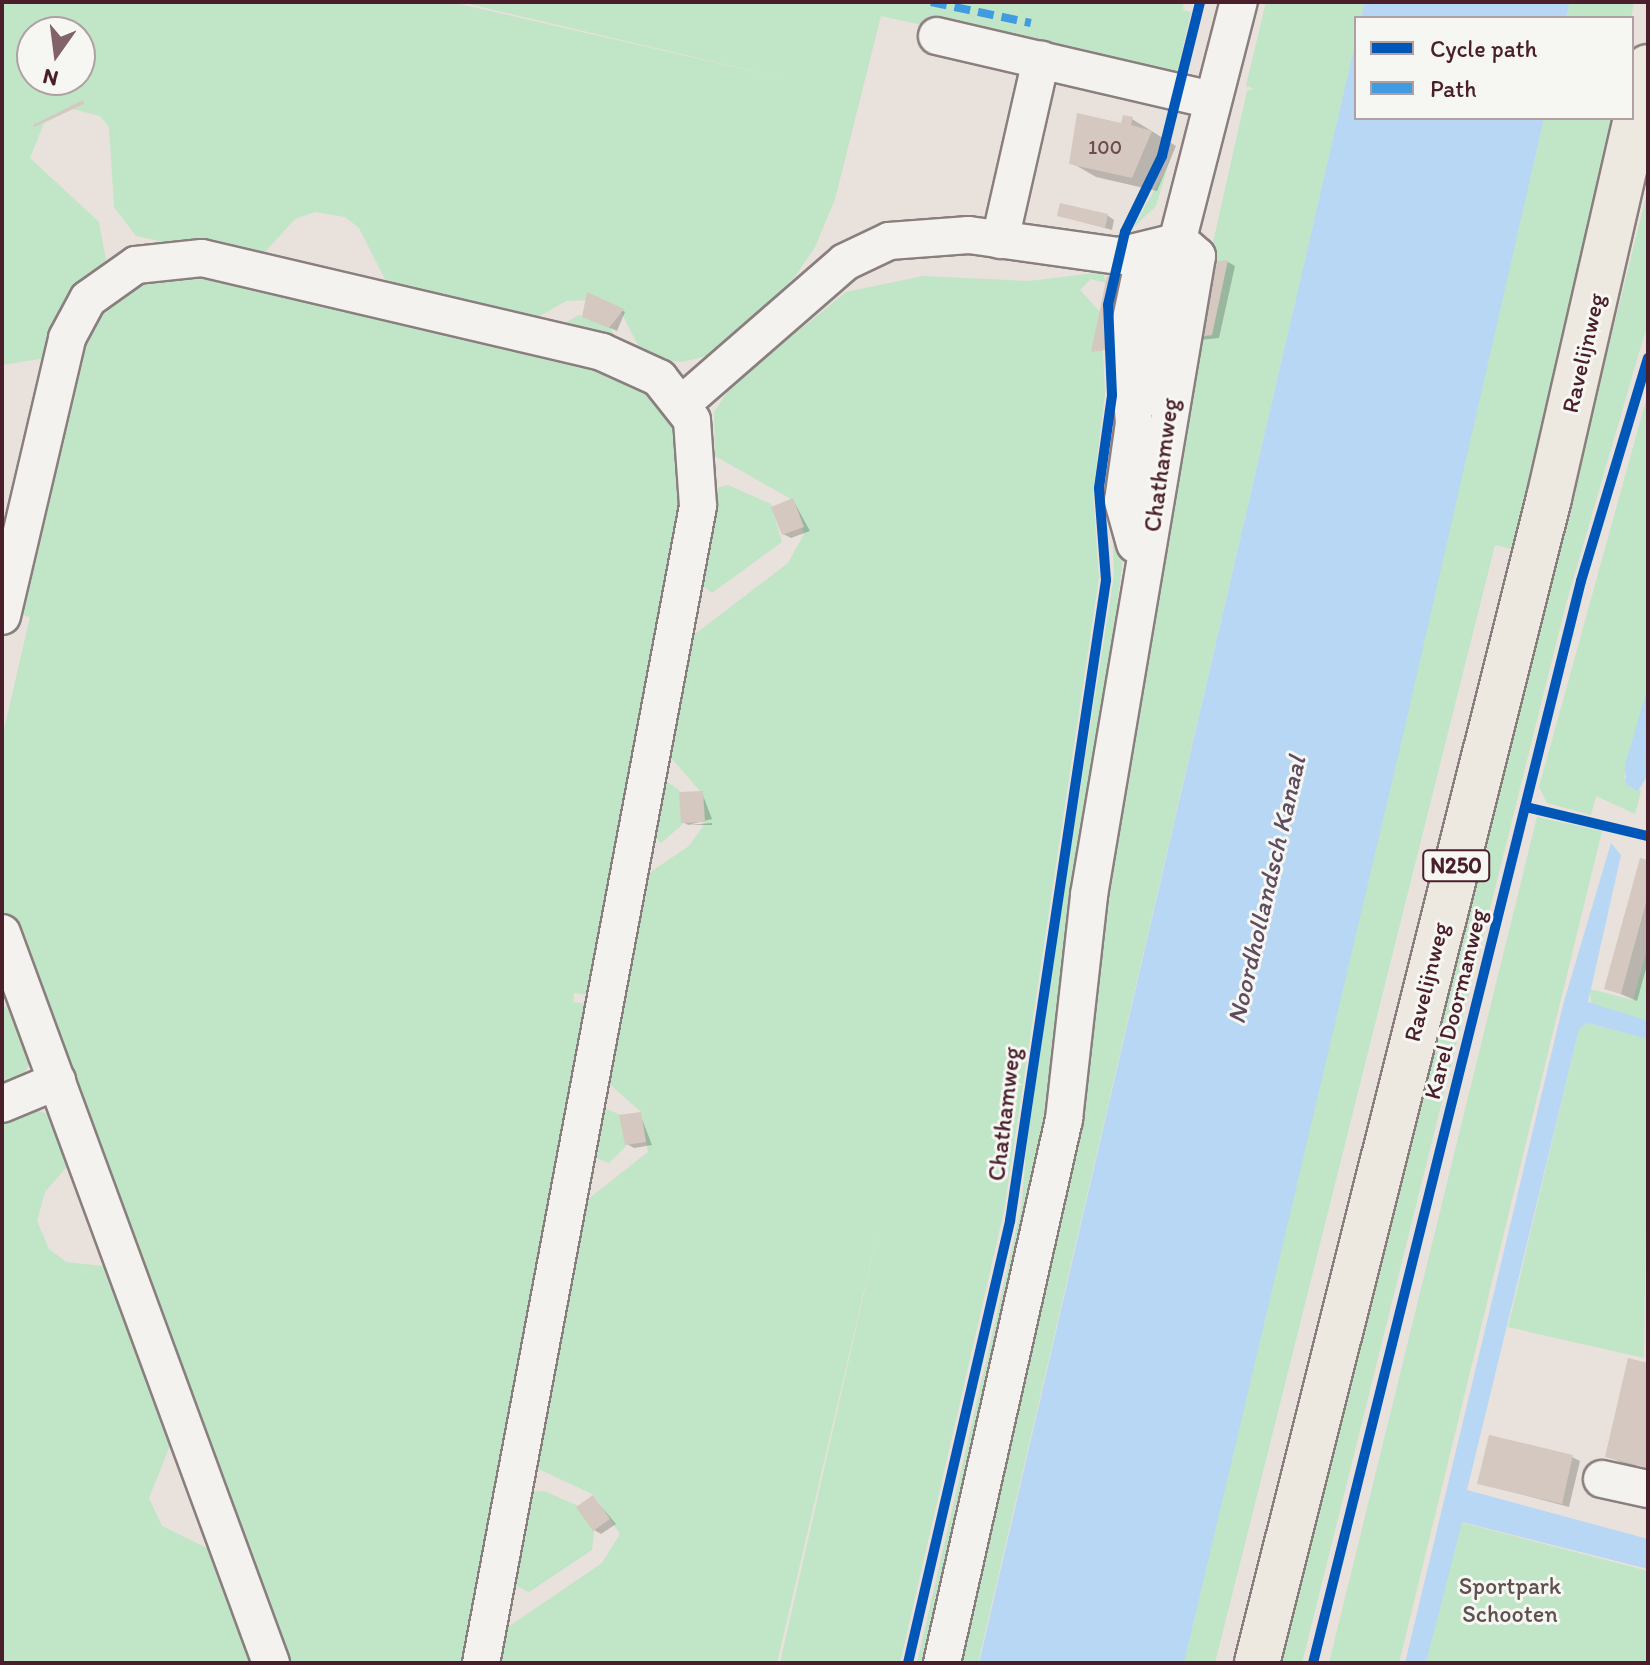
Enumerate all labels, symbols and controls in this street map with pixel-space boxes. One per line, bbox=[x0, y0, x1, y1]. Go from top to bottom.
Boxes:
north arrow bbox=[16, 16, 96, 96]
legend bbox=[1354, 16, 1634, 120]
text: Cycle path bbox=[1430, 34, 1537, 63]
text: N bbox=[40, 63, 61, 93]
text: Path bbox=[1430, 74, 1477, 103]
house number: 100 bbox=[1088, 135, 1122, 159]
street label: Ravelijnweg bbox=[1555, 290, 1611, 416]
street label: Chathamweg bbox=[1137, 396, 1185, 534]
water label: Noordhollandsch Kanaal bbox=[1221, 753, 1313, 1027]
road number: N250 bbox=[1422, 848, 1490, 884]
street label: Karel Doormanweg bbox=[1417, 905, 1493, 1103]
street label: Ravelijnweg bbox=[1397, 919, 1455, 1045]
street label: Chathamweg bbox=[981, 1045, 1027, 1183]
park label: Sportpark Schooten bbox=[1459, 1572, 1561, 1628]

